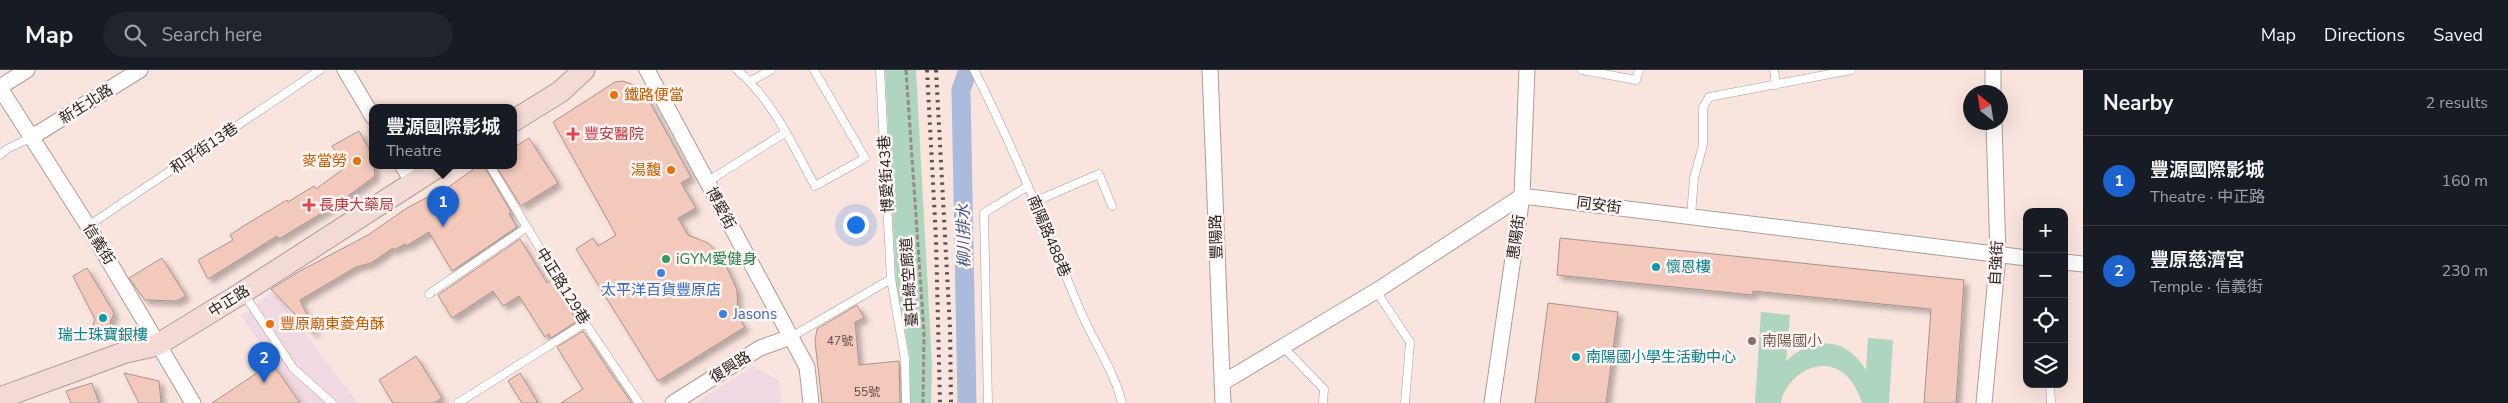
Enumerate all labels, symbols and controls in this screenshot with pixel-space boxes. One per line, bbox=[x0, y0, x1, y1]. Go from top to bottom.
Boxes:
search box bbox=[103, 12, 453, 57]
text: Map bbox=[25, 19, 73, 51]
icon: search bbox=[121, 21, 149, 49]
text: Search here bbox=[161, 22, 262, 48]
text: Map bbox=[2261, 23, 2296, 47]
text: Directions bbox=[2324, 23, 2405, 47]
text: Saved bbox=[2433, 23, 2483, 47]
street label: 新生北路 bbox=[55, 80, 117, 128]
place label: 鐵路便當 bbox=[624, 85, 684, 105]
north arrow bbox=[1963, 85, 2008, 130]
marker: 鐵路便當 bbox=[608, 89, 620, 101]
text: Nearby bbox=[2103, 89, 2173, 117]
text: 2 results bbox=[2426, 92, 2488, 114]
popup bbox=[369, 104, 517, 169]
text: 豐源國際影城 bbox=[386, 114, 500, 140]
street label: 和平街13巷 bbox=[166, 118, 242, 178]
place label: 豐安醫院 bbox=[584, 124, 644, 144]
marker: 豐安醫院 bbox=[566, 127, 580, 141]
street label: 博愛街43巷 bbox=[874, 135, 898, 213]
text: Theatre bbox=[386, 140, 441, 162]
place label: 麥當勞 bbox=[302, 151, 347, 171]
marker: 麥當勞 bbox=[351, 155, 363, 167]
text: 豐源國際影城 bbox=[2150, 157, 2264, 183]
place label: 湯馥 bbox=[631, 160, 661, 180]
marker: 湯馥 bbox=[665, 164, 677, 176]
text: 1 bbox=[2114, 170, 2124, 192]
text: 160 m bbox=[2441, 170, 2488, 192]
street label: 博愛街 bbox=[702, 183, 740, 233]
pin: 1 bbox=[427, 186, 459, 227]
text: Theatre · 中正路 bbox=[2150, 186, 2265, 208]
street label: 南陽路488巷 bbox=[1023, 192, 1075, 280]
street label: 同安街 bbox=[1575, 192, 1623, 218]
place label: 長庚大藥局 bbox=[319, 195, 394, 215]
marker: 長庚大藥局 bbox=[303, 199, 315, 211]
water label: 柳川排水 bbox=[952, 203, 976, 268]
map controls bbox=[2023, 208, 2068, 388]
button: + bbox=[2023, 208, 2068, 253]
your location bbox=[843, 212, 869, 238]
street label: 惠陽街 bbox=[1503, 213, 1529, 261]
street label: 豐陽路 bbox=[1205, 214, 1227, 260]
street label: 信義街 bbox=[79, 220, 119, 268]
street label: 臺中綠空廊道 bbox=[896, 236, 922, 328]
street label: 自強街 bbox=[1985, 240, 2007, 286]
street label: 中正路129巷 bbox=[531, 244, 595, 328]
text: 豐原慈濟宮 bbox=[2150, 247, 2245, 273]
place label: iGYM愛健身 bbox=[676, 249, 757, 269]
marker: iGYM愛健身 bbox=[660, 253, 672, 265]
button: − bbox=[2023, 253, 2068, 298]
place label: 懷恩樓 bbox=[1666, 257, 1711, 277]
text: 2 bbox=[2114, 260, 2124, 282]
text: 230 m bbox=[2441, 260, 2488, 282]
marker: 懷恩樓 bbox=[1650, 261, 1662, 273]
marker: 太平洋百貨豐原店 bbox=[655, 267, 667, 279]
text: Temple · 信義街 bbox=[2150, 276, 2263, 298]
place label: 太平洋百貨豐原店 bbox=[601, 280, 721, 300]
street label: 中正路 bbox=[205, 281, 253, 321]
button: locate bbox=[2023, 298, 2068, 343]
place label: Jasons bbox=[732, 304, 777, 324]
marker: Jasons bbox=[717, 308, 729, 320]
marker: 瑞士珠寶銀樓 bbox=[97, 312, 109, 324]
place label: 豐原廟東菱角酥 bbox=[280, 314, 385, 334]
marker: 豐原廟東菱角酥 bbox=[264, 318, 276, 330]
place label: 瑞士珠寶銀樓 bbox=[58, 325, 148, 345]
place label: 南陽國小 bbox=[1762, 331, 1822, 351]
house number: 47號 bbox=[827, 333, 853, 349]
marker: 南陽國小 bbox=[1746, 335, 1758, 347]
pin: 2 bbox=[248, 342, 280, 383]
button: layers bbox=[2023, 343, 2068, 388]
street label: 復興路 bbox=[706, 347, 754, 387]
place label: 南陽國小學生活動中心 bbox=[1586, 347, 1736, 367]
marker: 南陽國小學生活動中心 bbox=[1570, 351, 1582, 363]
house number: 55號 bbox=[854, 384, 880, 400]

